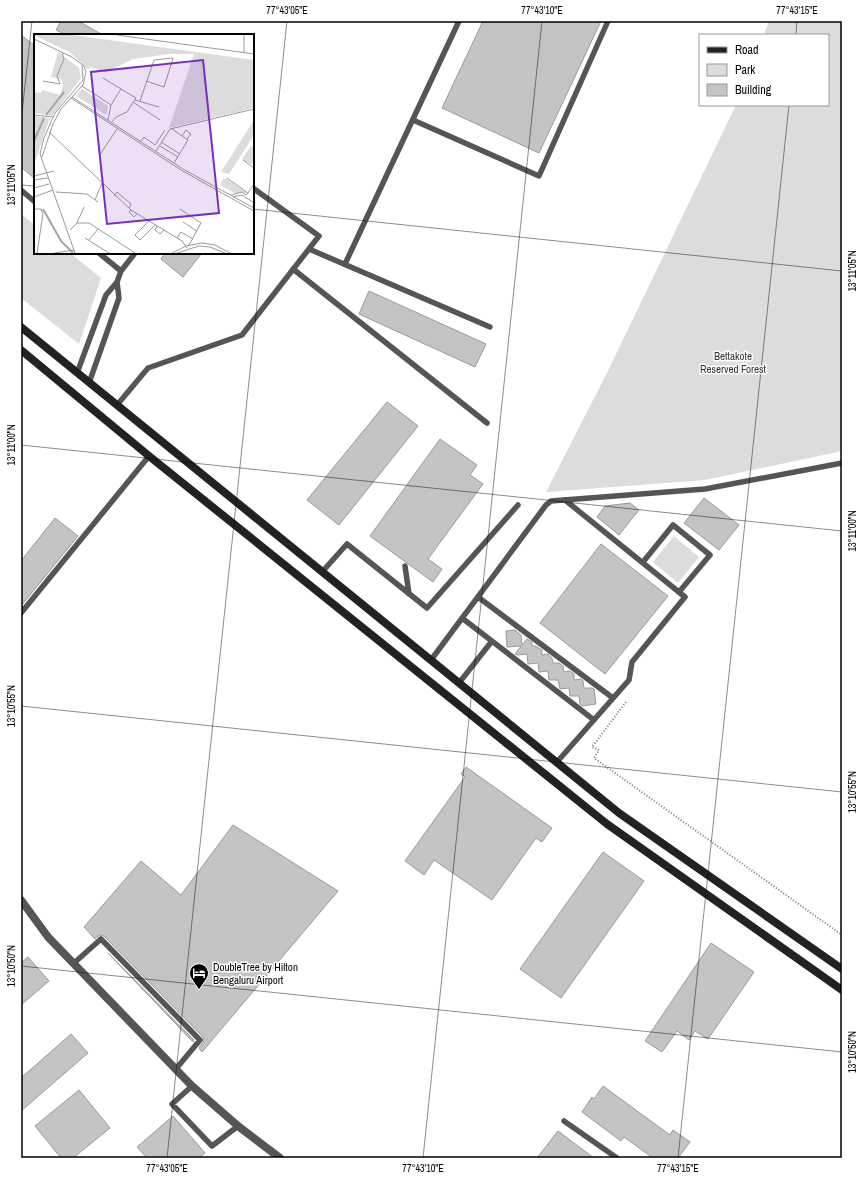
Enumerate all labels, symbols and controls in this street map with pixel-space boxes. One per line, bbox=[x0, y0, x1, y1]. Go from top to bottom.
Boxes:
text: 77°43'05"E bbox=[266, 4, 308, 17]
text: 77°43'10"E bbox=[521, 4, 563, 17]
text: 77°43'15"E bbox=[776, 4, 818, 17]
inset map bbox=[34, 34, 254, 254]
legend bbox=[699, 34, 829, 106]
text: Road bbox=[735, 42, 759, 58]
text: Park bbox=[735, 62, 755, 78]
text: Building bbox=[735, 82, 772, 98]
text: 13°11'05"N bbox=[5, 164, 18, 206]
text: 13°11'05"N bbox=[846, 250, 859, 292]
park label: Bettakote Reserved Forest bbox=[700, 349, 767, 376]
text: 13°11'00"N bbox=[5, 424, 18, 466]
text: 13°11'00"N bbox=[846, 510, 859, 552]
text: 13°10'55"N bbox=[5, 685, 18, 727]
text: 13°10'55"N bbox=[846, 771, 859, 813]
text: 13°10'50"N bbox=[5, 945, 18, 987]
place label: DoubleTree by Hilton Bengaluru Airport bbox=[213, 960, 298, 987]
hotel icon: DoubleTree by Hilton Bengaluru Airport bbox=[188, 962, 210, 990]
text: 13°10'50"N bbox=[846, 1031, 859, 1073]
text: 77°43'05"E bbox=[146, 1162, 188, 1175]
text: 77°43'10"E bbox=[402, 1162, 444, 1175]
text: 77°43'15"E bbox=[657, 1162, 699, 1175]

